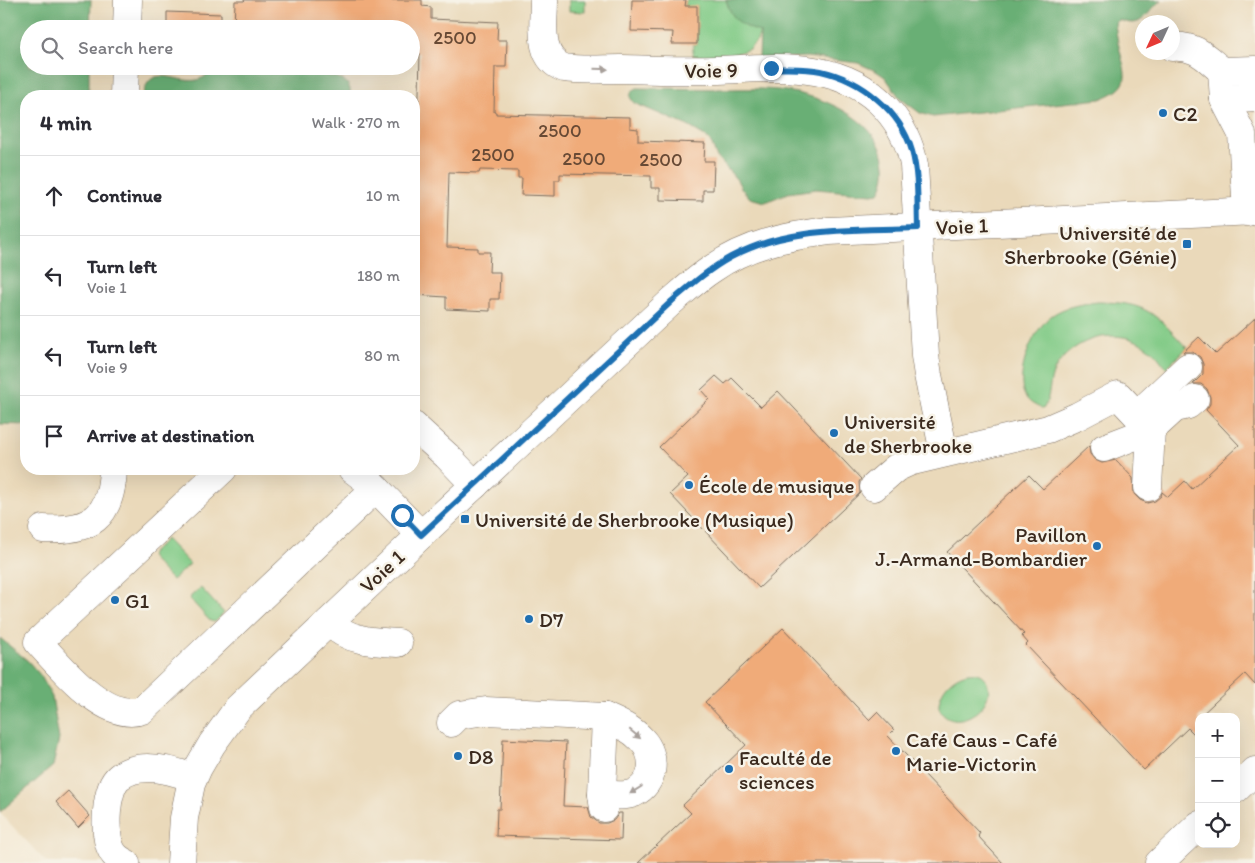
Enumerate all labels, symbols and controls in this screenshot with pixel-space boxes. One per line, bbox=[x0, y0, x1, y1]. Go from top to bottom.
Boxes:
north arrow bbox=[1135, 15, 1180, 60]
search box bbox=[20, 20, 420, 75]
house number: 2500 bbox=[433, 26, 477, 49]
icon: search bbox=[38, 34, 66, 62]
text: Search here bbox=[78, 36, 173, 59]
street label: Voie 9 bbox=[684, 57, 738, 83]
route end bbox=[760, 57, 783, 80]
one-way arrow bbox=[594, 65, 610, 73]
place label: C2 bbox=[1173, 101, 1198, 126]
marker: C2 bbox=[1157, 107, 1169, 119]
text: 4 min bbox=[40, 110, 92, 135]
text: Walk · 270 m bbox=[312, 113, 400, 132]
house number: 2500 bbox=[538, 119, 582, 142]
house number: 2500 bbox=[471, 143, 515, 166]
house number: 2500 bbox=[562, 147, 606, 170]
house number: 2500 bbox=[639, 148, 683, 171]
icon: ahead bbox=[40, 182, 68, 210]
text: Continue bbox=[87, 184, 162, 207]
text: 10 m bbox=[366, 186, 400, 205]
street label: Voie 1 bbox=[935, 212, 989, 240]
place label: Université de Sherbrooke (Génie) bbox=[1004, 220, 1177, 269]
marker: Université de Sherbrooke (Génie) bbox=[1181, 238, 1193, 250]
text: Turn left bbox=[87, 255, 157, 278]
icon: left bbox=[40, 262, 68, 290]
text: 180 m bbox=[357, 266, 400, 285]
text: Voie 1 bbox=[87, 278, 127, 297]
text: Turn left bbox=[87, 335, 157, 358]
icon: left bbox=[40, 342, 68, 370]
text: 80 m bbox=[364, 346, 400, 365]
text: Voie 9 bbox=[87, 358, 128, 377]
place label: Université de Sherbrooke bbox=[844, 409, 972, 458]
icon: arrive bbox=[40, 422, 68, 450]
text: Arrive at destination bbox=[87, 424, 254, 447]
marker: Université de Sherbrooke bbox=[828, 427, 840, 439]
place label: École de musique bbox=[699, 473, 855, 498]
marker: École de musique bbox=[683, 479, 695, 491]
route start bbox=[391, 504, 414, 527]
place label: Université de Sherbrooke (Musique) bbox=[475, 507, 794, 532]
marker: Université de Sherbrooke (Musique) bbox=[459, 513, 471, 525]
place label: Pavillon J.-Armand-Bombardier bbox=[875, 522, 1088, 571]
marker: Pavillon J.-Armand-Bombardier bbox=[1091, 540, 1103, 552]
street label: Voie 1 bbox=[354, 544, 410, 598]
place label: G1 bbox=[125, 588, 149, 613]
marker: G1 bbox=[109, 594, 121, 606]
place label: D7 bbox=[539, 607, 563, 632]
marker: D7 bbox=[523, 613, 535, 625]
map controls bbox=[1195, 713, 1240, 848]
button: + bbox=[1195, 713, 1240, 758]
place label: Café Caus - Café Marie-Victorin bbox=[906, 727, 1058, 776]
one-way arrow bbox=[628, 728, 641, 739]
place label: D8 bbox=[468, 744, 493, 769]
place label: Faculté de sciences bbox=[739, 745, 832, 794]
marker: Café Caus - Café Marie-Victorin bbox=[890, 745, 902, 757]
marker: D8 bbox=[452, 750, 464, 762]
button: − bbox=[1195, 758, 1240, 803]
marker: Faculté de sciences bbox=[723, 763, 735, 775]
one-way arrow bbox=[629, 786, 643, 795]
button: locate bbox=[1195, 803, 1240, 848]

